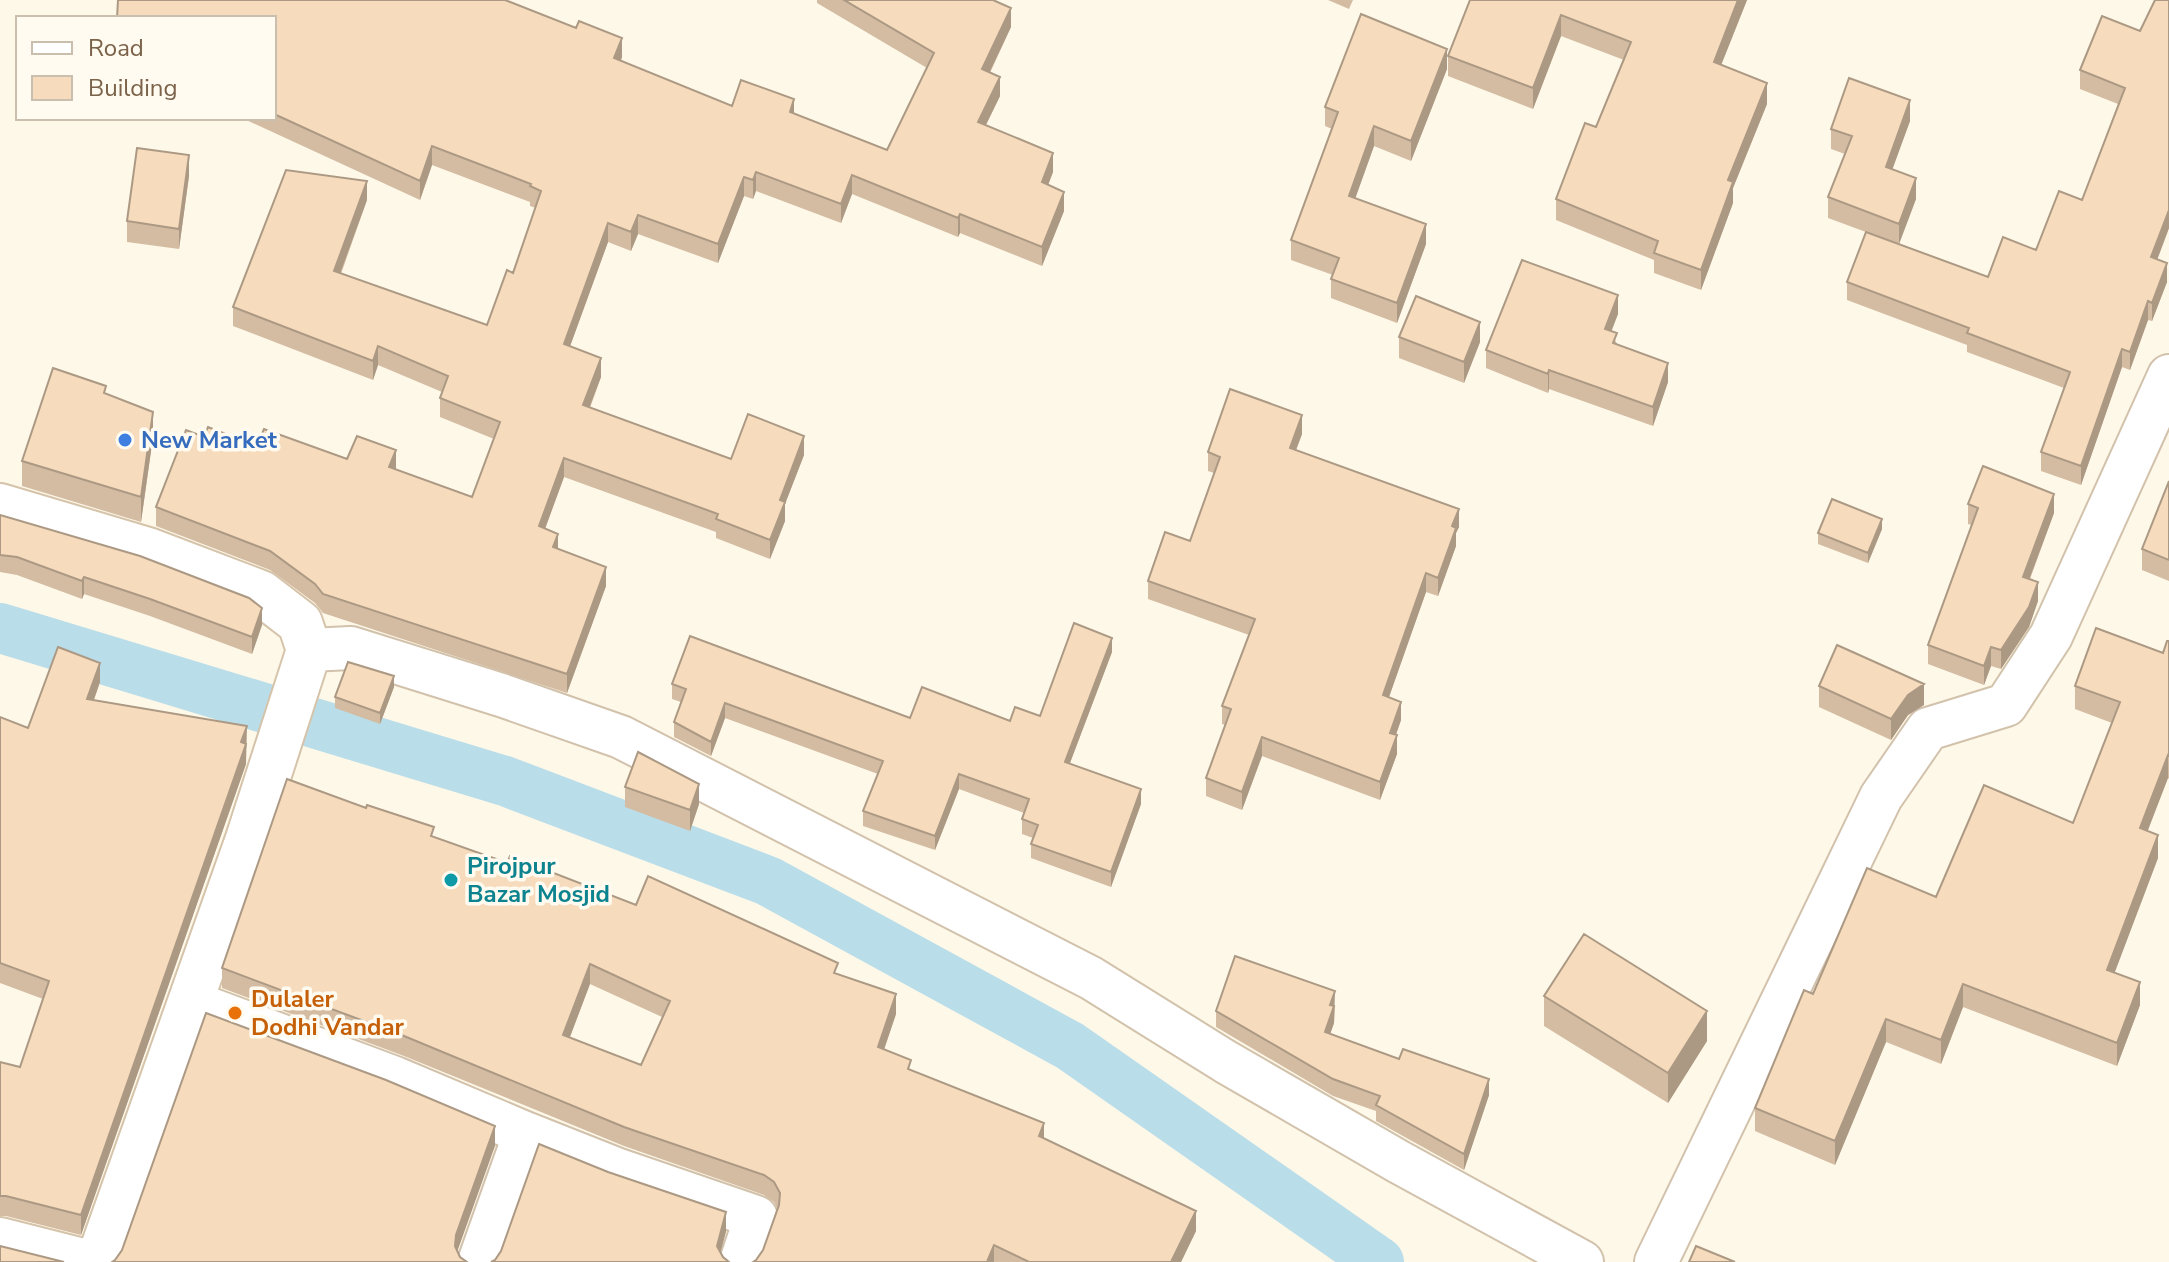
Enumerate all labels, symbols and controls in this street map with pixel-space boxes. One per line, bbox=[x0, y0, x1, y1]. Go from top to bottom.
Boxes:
legend bbox=[16, 16, 276, 120]
text: Road bbox=[88, 32, 144, 64]
text: Building bbox=[88, 72, 178, 104]
place label: New Market bbox=[141, 424, 278, 456]
marker: New Market bbox=[116, 431, 134, 449]
place label: Pirojpur Bazar Mosjid bbox=[467, 850, 610, 910]
marker: Pirojpur Bazar Mosjid bbox=[442, 871, 460, 889]
place label: Dulaler Dodhi Vandar bbox=[251, 983, 405, 1043]
marker: Dulaler Dodhi Vandar bbox=[226, 1004, 244, 1022]

